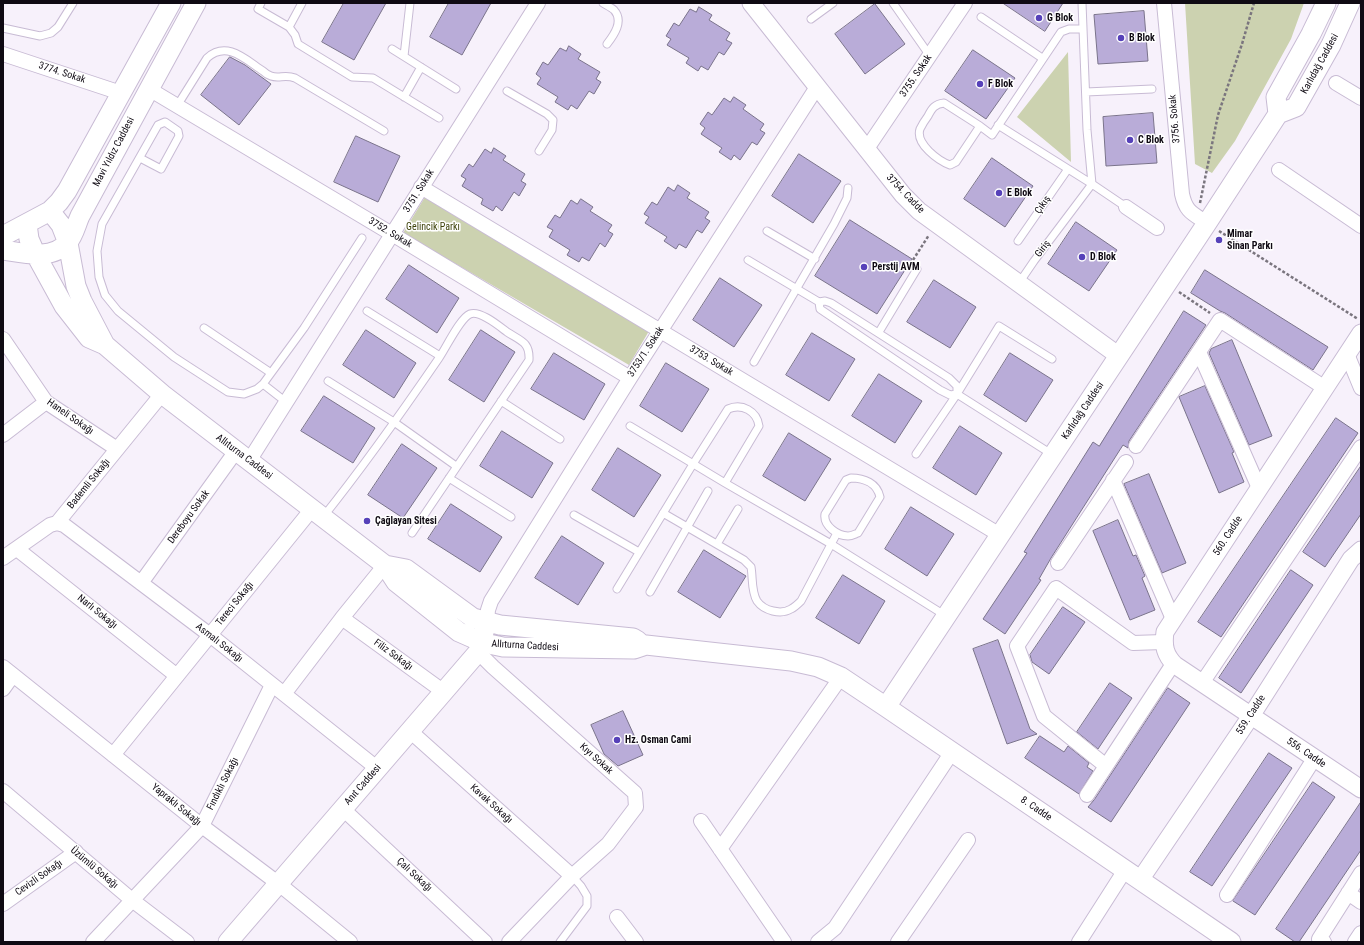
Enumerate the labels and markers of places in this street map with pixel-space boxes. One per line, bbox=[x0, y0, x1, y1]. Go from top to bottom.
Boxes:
place label: G Blok bbox=[1047, 12, 1073, 24]
marker: G Blok bbox=[1034, 13, 1044, 23]
place label: B Blok bbox=[1129, 32, 1155, 44]
marker: B Blok bbox=[1116, 33, 1126, 43]
place label: F Blok bbox=[988, 78, 1013, 90]
marker: F Blok bbox=[975, 79, 985, 89]
place label: C Blok bbox=[1138, 134, 1164, 146]
marker: C Blok bbox=[1125, 135, 1135, 145]
place label: E Blok bbox=[1007, 187, 1032, 199]
marker: E Blok bbox=[994, 188, 1004, 198]
place label: Mimar Sinan Parkı bbox=[1227, 228, 1273, 252]
marker: Mimar Sinan Parkı bbox=[1214, 235, 1224, 245]
place label: D Blok bbox=[1090, 251, 1116, 263]
marker: D Blok bbox=[1077, 252, 1087, 262]
place label: Perstij AVM bbox=[872, 261, 920, 273]
marker: Perstij AVM bbox=[859, 262, 869, 272]
place label: Çağlayan Sitesi bbox=[375, 515, 437, 527]
marker: Çağlayan Sitesi bbox=[362, 516, 372, 526]
place label: Hz. Osman Cami bbox=[625, 734, 691, 746]
marker: Hz. Osman Cami bbox=[612, 735, 622, 745]

